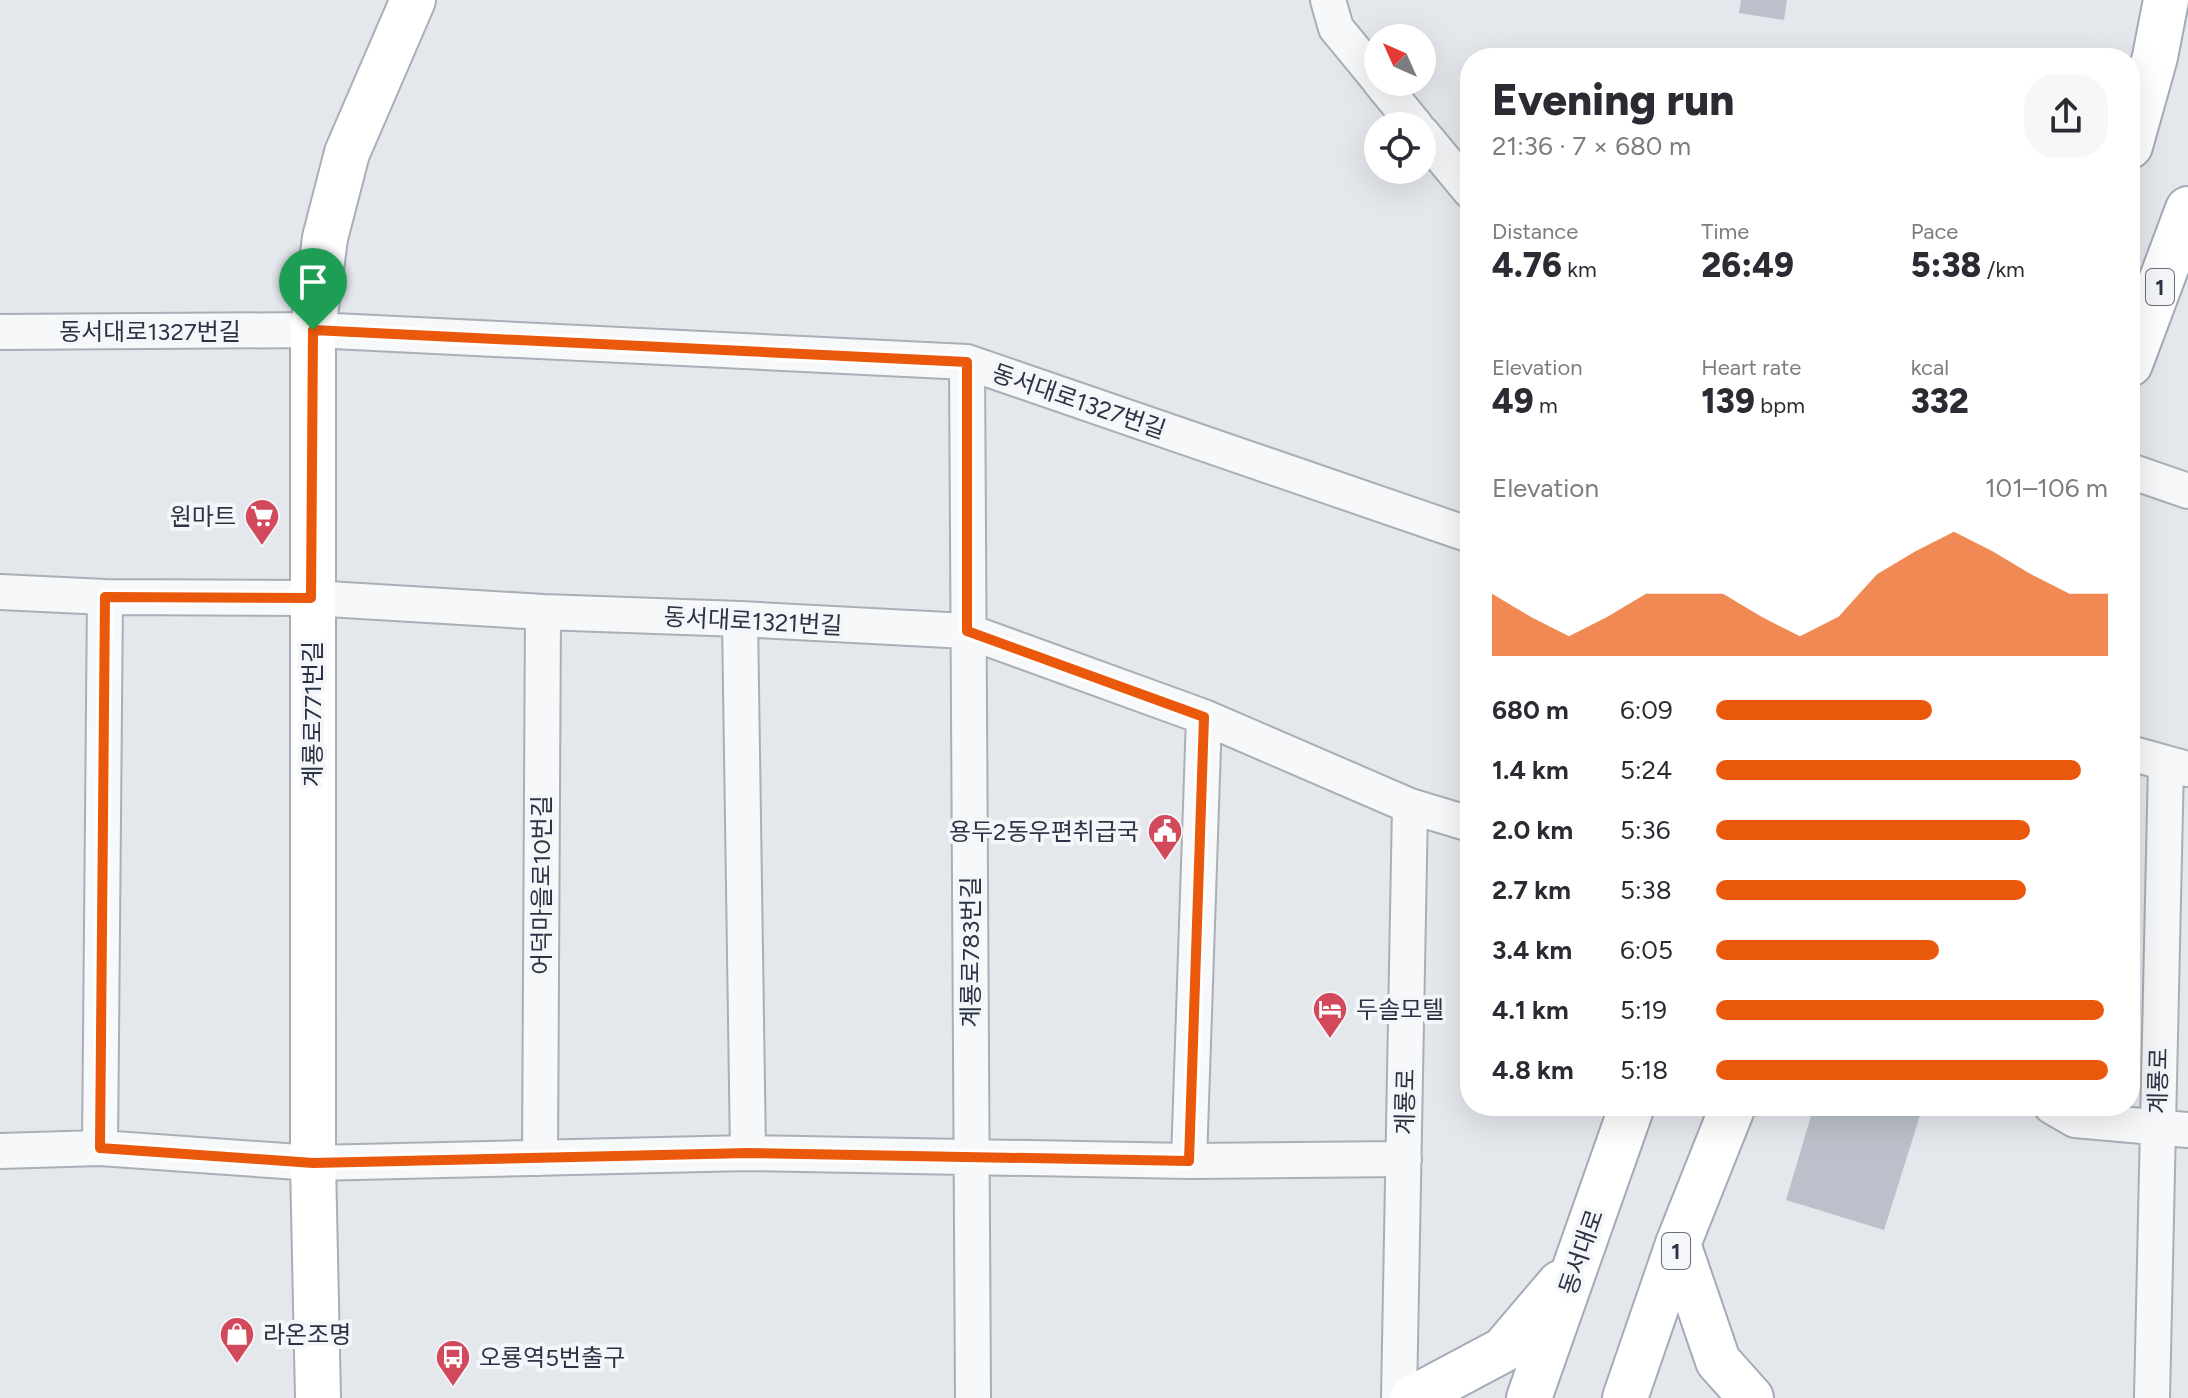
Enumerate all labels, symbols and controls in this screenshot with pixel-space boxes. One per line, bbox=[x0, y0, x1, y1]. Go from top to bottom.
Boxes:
north arrow bbox=[1364, 24, 1436, 96]
map controls bbox=[1364, 24, 1436, 184]
text: Evening run bbox=[1492, 73, 1734, 126]
button: share bbox=[2024, 74, 2108, 158]
button: locate bbox=[1364, 112, 1436, 184]
text: 21:36 · 7 × 680 m bbox=[1492, 130, 1691, 162]
text: Distance bbox=[1492, 218, 1578, 245]
text: Time bbox=[1701, 218, 1749, 245]
text: Pace bbox=[1911, 218, 1958, 245]
text: 4.76 bbox=[1492, 245, 1562, 286]
text: 26:49 bbox=[1701, 245, 1794, 286]
text: 5:38 bbox=[1911, 245, 1981, 286]
pin bbox=[279, 248, 347, 330]
text: km bbox=[1562, 256, 1597, 283]
text: /km bbox=[1981, 256, 2025, 283]
icon: arrive bbox=[291, 260, 335, 304]
road number: 1 bbox=[2146, 269, 2174, 305]
street label: 동서대로1327번길 bbox=[59, 317, 241, 346]
text: Elevation bbox=[1492, 354, 1582, 381]
text: Heart rate bbox=[1701, 354, 1801, 381]
text: kcal bbox=[1911, 354, 1949, 381]
street label: 동서대로1327번길 bbox=[988, 358, 1170, 444]
text: 49 bbox=[1492, 381, 1534, 422]
text: 139 bbox=[1701, 381, 1755, 422]
text: 332 bbox=[1911, 381, 1969, 422]
text: m bbox=[1534, 392, 1558, 419]
text: bpm bbox=[1755, 392, 1805, 419]
text: Elevation bbox=[1492, 472, 1599, 504]
text: 101–106 m bbox=[1985, 472, 2108, 504]
supermarket icon: 원마트 bbox=[243, 497, 281, 547]
place label: 원마트 bbox=[170, 502, 236, 531]
street label: 동서대로1321번길 bbox=[663, 602, 843, 640]
street label: 계룡로771번길 bbox=[298, 641, 327, 787]
text: 680 m bbox=[1492, 694, 1569, 726]
text: 6:09 bbox=[1620, 694, 1673, 726]
text: 1.4 km bbox=[1492, 754, 1569, 786]
text: 5:24 bbox=[1620, 754, 1672, 786]
street label: 어덕마을로10번길 bbox=[527, 795, 556, 975]
public building icon: 용두2동우편취급국 bbox=[1146, 812, 1184, 862]
text: 2.0 km bbox=[1492, 814, 1573, 846]
text: 5:36 bbox=[1620, 814, 1670, 846]
place label: 용두2동우편취급국 bbox=[949, 817, 1139, 846]
text: 2.7 km bbox=[1492, 874, 1571, 906]
text: 5:38 bbox=[1620, 874, 1672, 906]
street label: 계룡로783번길 bbox=[956, 876, 985, 1028]
text: 3.4 km bbox=[1492, 934, 1572, 966]
text: 6:05 bbox=[1620, 934, 1673, 966]
hotel icon: 두솔모텔 bbox=[1311, 990, 1349, 1040]
text: 4.1 km bbox=[1492, 994, 1569, 1026]
text: 5:19 bbox=[1620, 994, 1667, 1026]
place label: 두솔모텔 bbox=[1356, 995, 1444, 1024]
street label: 계룡로 bbox=[2143, 1048, 2173, 1114]
text: 4.8 km bbox=[1492, 1054, 1574, 1086]
text: 5:18 bbox=[1620, 1054, 1668, 1086]
street label: 계룡로 bbox=[1390, 1069, 1420, 1135]
street label: 동서대로 bbox=[1553, 1206, 1609, 1298]
road number: 1 bbox=[1662, 1233, 1690, 1269]
shop icon: 라온조명 bbox=[218, 1315, 256, 1365]
place label: 라온조명 bbox=[263, 1320, 351, 1349]
bus stop icon: 오룡역5번출구 bbox=[434, 1338, 472, 1388]
place label: 오룡역5번출구 bbox=[479, 1343, 625, 1372]

